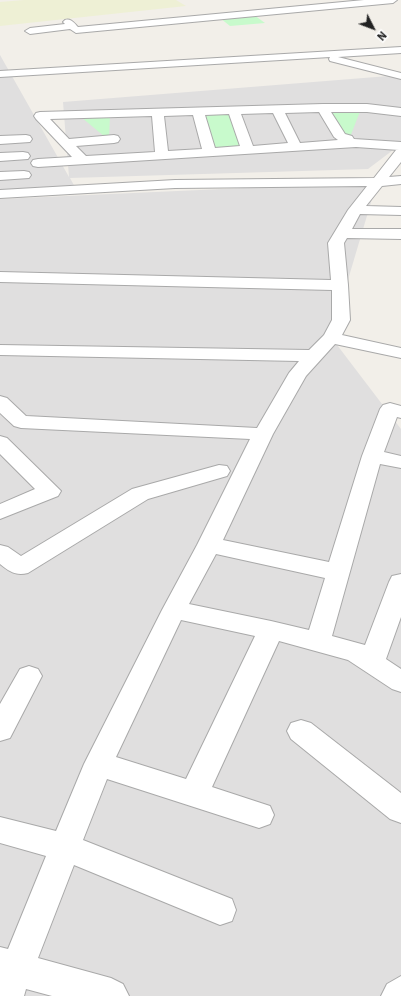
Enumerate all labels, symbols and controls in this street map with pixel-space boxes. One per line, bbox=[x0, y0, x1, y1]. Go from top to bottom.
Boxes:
north arrow bbox=[353, 8, 393, 48]
text: N bbox=[374, 28, 390, 44]

